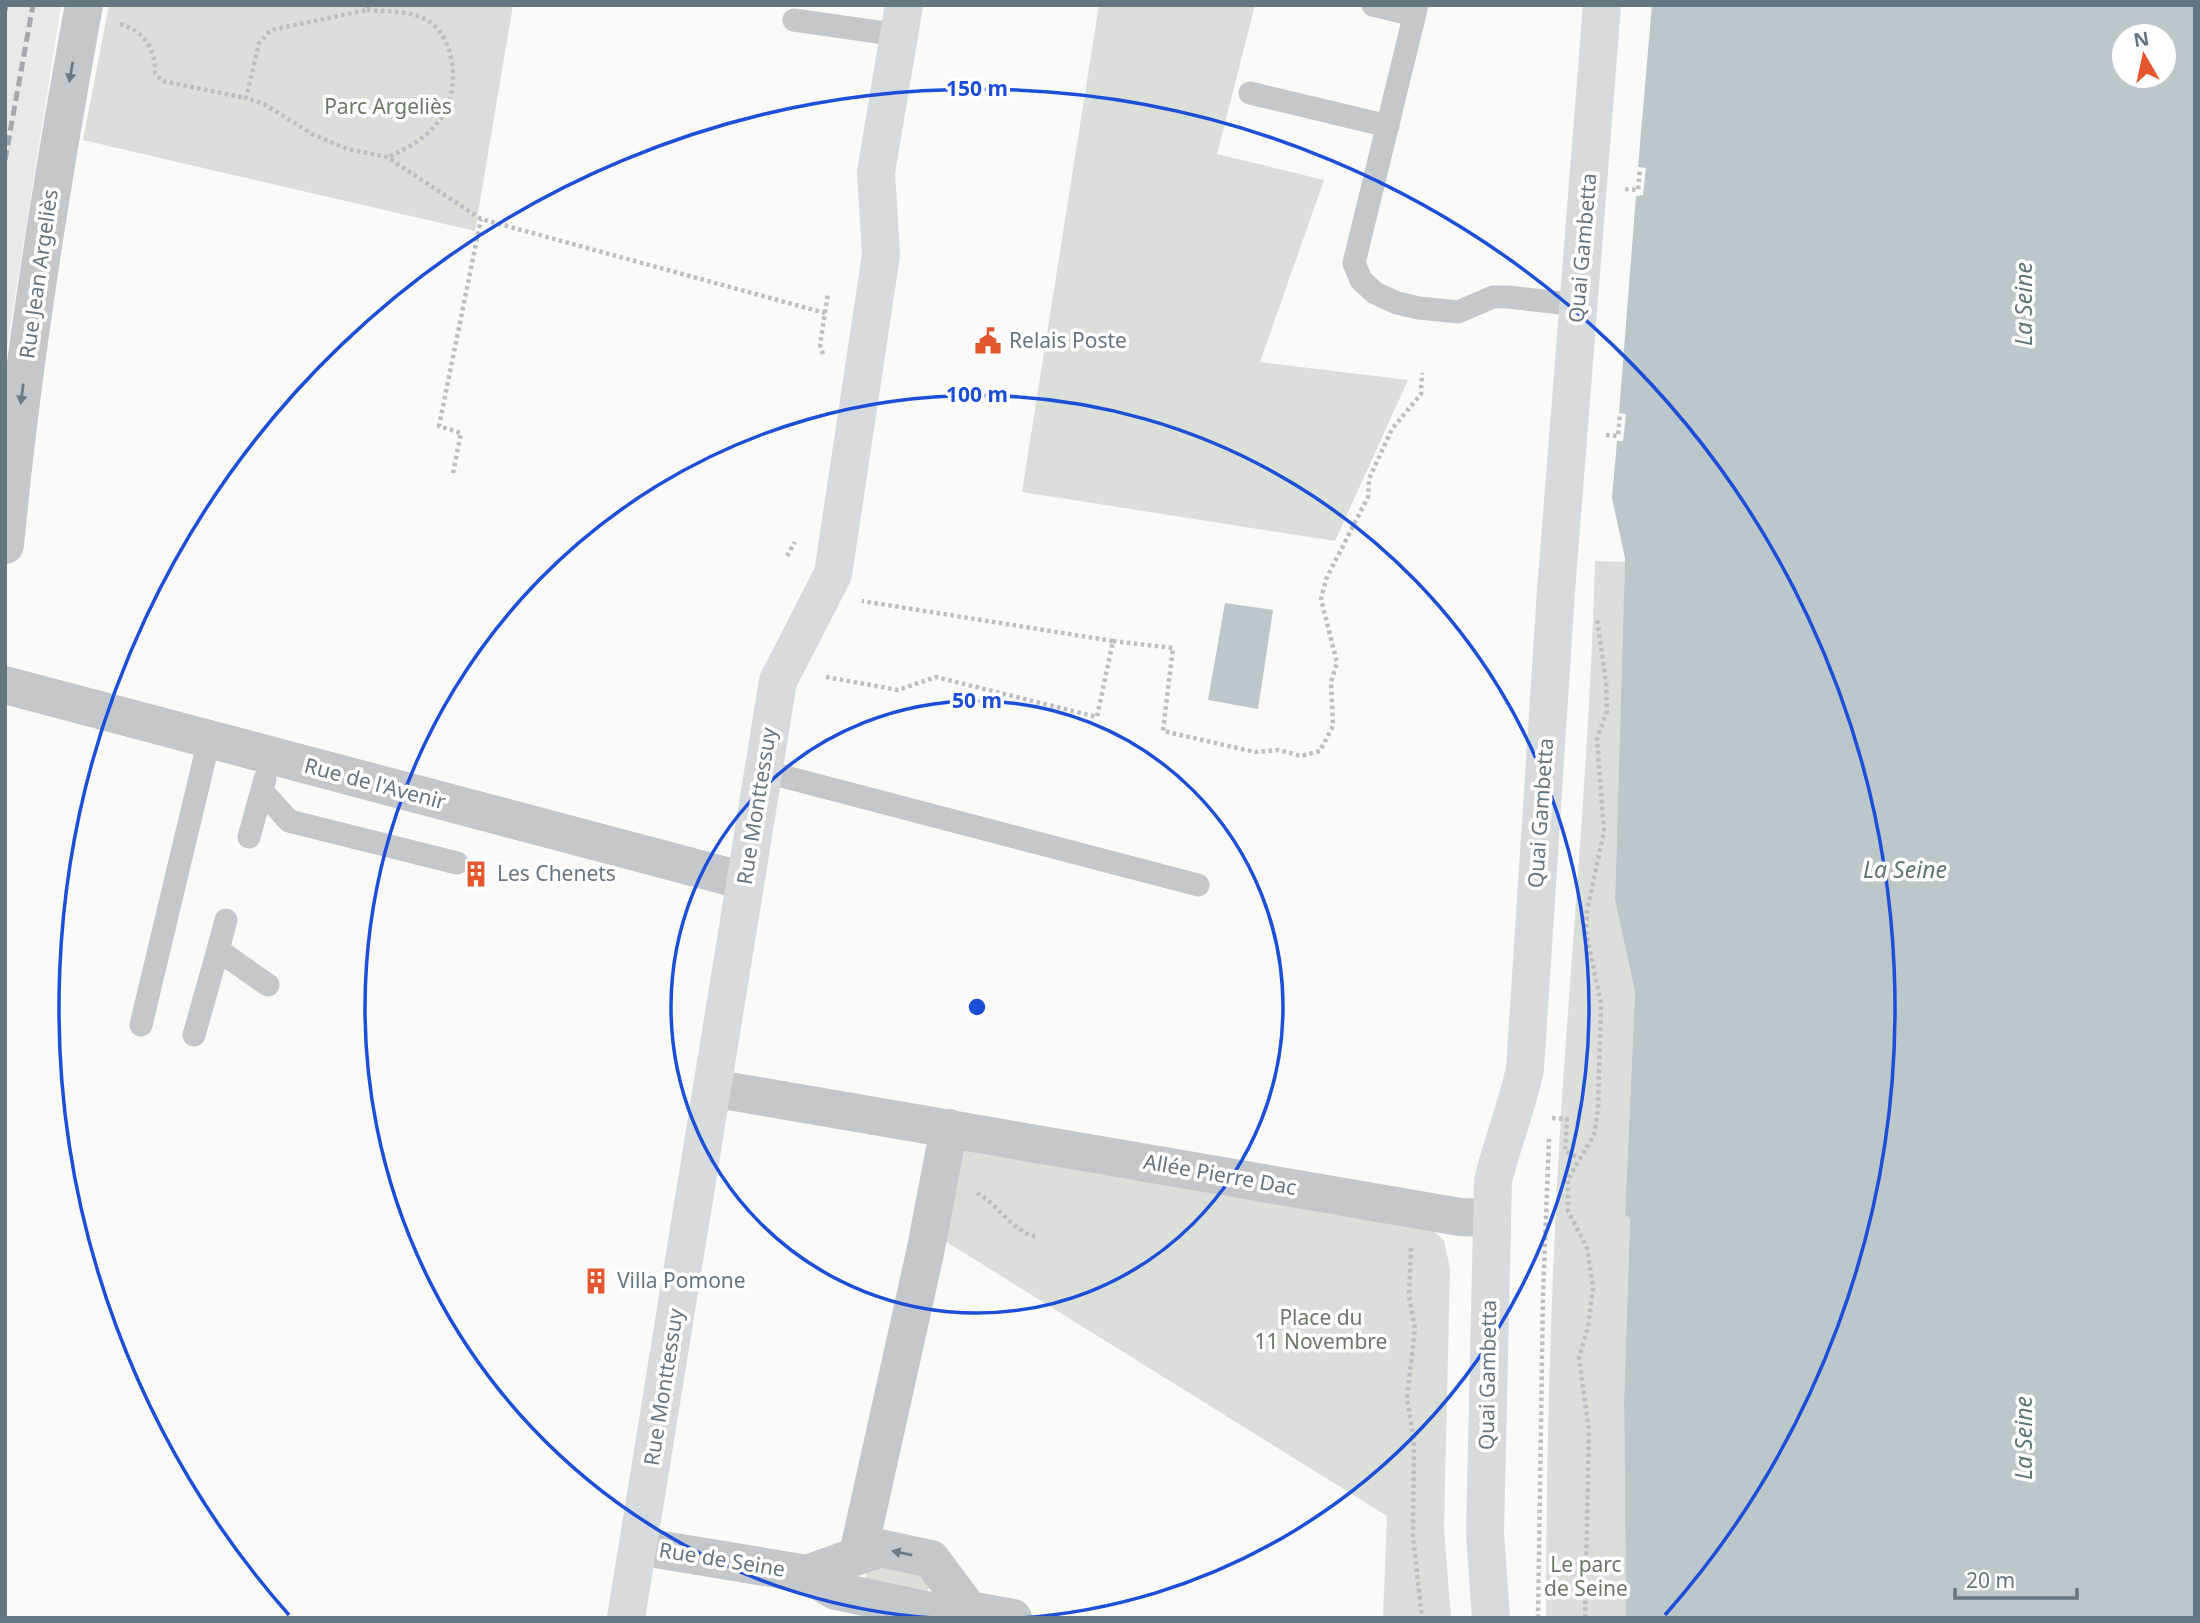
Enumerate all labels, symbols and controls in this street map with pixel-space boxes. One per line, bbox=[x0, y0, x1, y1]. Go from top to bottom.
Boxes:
north arrow bbox=[2109, 21, 2179, 91]
text: N bbox=[2132, 25, 2151, 53]
one-way arrow bbox=[65, 61, 76, 83]
text: 150 m bbox=[946, 74, 1008, 102]
park label: Parc Argeliès bbox=[324, 92, 452, 120]
street label: Quai Gambetta bbox=[1562, 172, 1603, 324]
street label: Rue Jean Argeliès bbox=[12, 187, 64, 360]
water label: La Seine bbox=[2007, 262, 2039, 346]
public building icon: Relais Poste bbox=[973, 326, 1003, 356]
place label: Relais Poste bbox=[1009, 326, 1127, 354]
text: 100 m bbox=[946, 380, 1008, 408]
one-way arrow bbox=[16, 383, 27, 405]
text: 50 m bbox=[952, 686, 1002, 714]
street label: Rue Monttessuy bbox=[730, 725, 782, 887]
street label: Quai Gambetta bbox=[1521, 737, 1559, 889]
street label: Rue de l'Avenir bbox=[301, 751, 449, 815]
water label: La Seine bbox=[1863, 853, 1947, 885]
building icon: Les Chenets bbox=[461, 859, 491, 889]
place label: Les Chenets bbox=[497, 859, 616, 887]
centre of rings bbox=[965, 995, 989, 1019]
street label: Allée Pierre Dac bbox=[1142, 1147, 1299, 1201]
building icon: Villa Pomone bbox=[581, 1266, 611, 1296]
place label: Villa Pomone bbox=[617, 1266, 746, 1294]
street label: Quai Gambetta bbox=[1472, 1300, 1502, 1450]
park label: Place du 11 Novembre bbox=[1255, 1303, 1387, 1355]
street label: Rue Monttessuy bbox=[637, 1306, 689, 1468]
water label: La Seine bbox=[2007, 1396, 2039, 1480]
street label: Rue de Seine bbox=[657, 1535, 787, 1583]
one-way arrow bbox=[891, 1547, 913, 1558]
park label: Le parc de Seine bbox=[1544, 1550, 1628, 1602]
scale bar bbox=[1955, 1556, 2078, 1600]
text: 20 m bbox=[1966, 1566, 2015, 1594]

